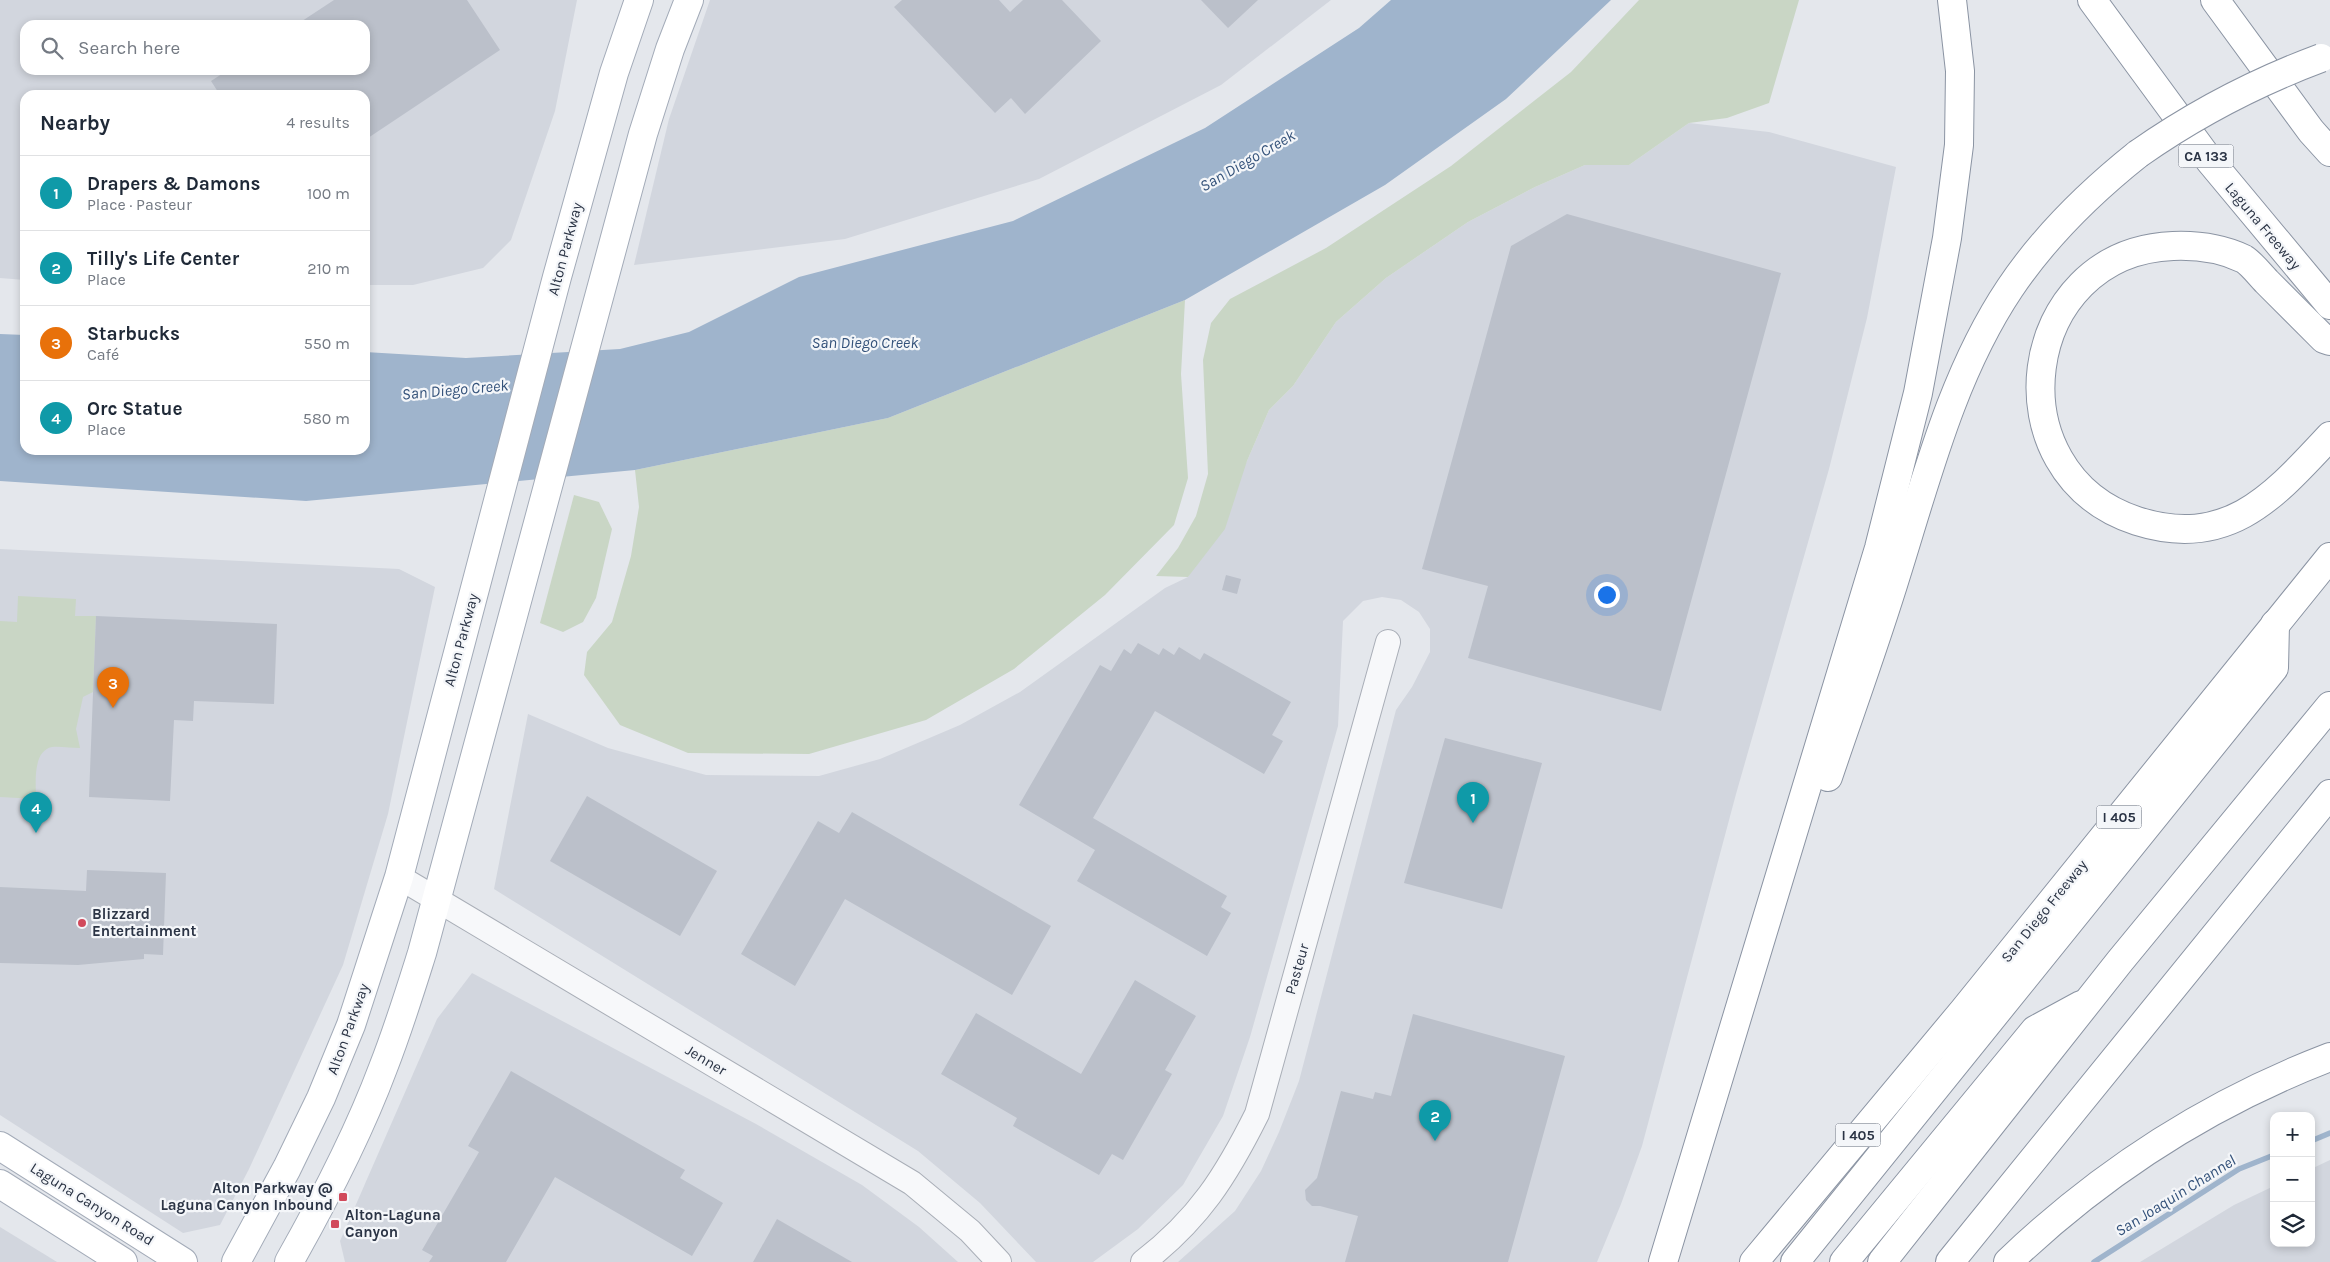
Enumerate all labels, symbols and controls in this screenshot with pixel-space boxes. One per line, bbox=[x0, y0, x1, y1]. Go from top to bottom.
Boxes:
search box bbox=[20, 20, 370, 75]
icon: search bbox=[38, 34, 66, 62]
text: Search here bbox=[78, 37, 180, 59]
text: Nearby bbox=[40, 111, 110, 135]
text: 4 results bbox=[286, 113, 350, 132]
water label: San Diego Creek bbox=[1196, 125, 1299, 195]
road number: CA 133 bbox=[2178, 144, 2234, 168]
text: Drapers & Damons bbox=[87, 173, 261, 195]
street label: Laguna Freeway bbox=[2221, 179, 2305, 273]
text: 1 bbox=[53, 184, 59, 203]
text: 100 m bbox=[307, 184, 350, 203]
text: Place · Pasteur bbox=[87, 195, 192, 214]
street label: Alton Parkway bbox=[544, 200, 586, 298]
text: Tilly's Life Center bbox=[87, 248, 239, 270]
text: 2 bbox=[51, 259, 61, 278]
text: 210 m bbox=[307, 259, 350, 278]
text: Place bbox=[87, 270, 126, 289]
text: Starbucks bbox=[87, 323, 180, 345]
water label: San Diego Creek bbox=[812, 333, 919, 352]
text: 3 bbox=[51, 334, 61, 353]
text: 550 m bbox=[304, 334, 350, 353]
text: Café bbox=[87, 345, 119, 364]
water label: San Diego Creek bbox=[401, 375, 510, 404]
text: Orc Statue bbox=[87, 398, 183, 420]
text: 4 bbox=[51, 409, 61, 428]
text: 580 m bbox=[303, 409, 350, 428]
text: Place bbox=[87, 420, 126, 439]
your location bbox=[1594, 582, 1620, 608]
street label: Alton Parkway bbox=[440, 591, 482, 689]
pin: 3 bbox=[97, 667, 129, 708]
pin: 1 bbox=[1457, 782, 1489, 823]
pin: 4 bbox=[20, 792, 52, 833]
road number: I 405 bbox=[2096, 806, 2142, 829]
street label: San Diego Freeway bbox=[1997, 856, 2091, 966]
place label: Blizzard Entertainment bbox=[92, 905, 196, 940]
marker: Blizzard Entertainment bbox=[76, 917, 88, 929]
street label: Pasteur bbox=[1281, 941, 1313, 997]
street label: Alton Parkway bbox=[323, 981, 373, 1077]
street label: Jenner bbox=[682, 1041, 730, 1080]
pin: 2 bbox=[1419, 1100, 1451, 1141]
map controls bbox=[2270, 1112, 2315, 1247]
button: + bbox=[2270, 1112, 2315, 1157]
road number: I 405 bbox=[1836, 1124, 1880, 1146]
water label: San Joaquin Channel bbox=[2111, 1151, 2239, 1240]
button: − bbox=[2270, 1157, 2315, 1202]
street label: Laguna Canyon Road bbox=[27, 1159, 157, 1249]
place label: Alton Parkway @ Laguna Canyon Inbound bbox=[160, 1179, 333, 1214]
marker: Alton Parkway @ Laguna Canyon Inbound bbox=[337, 1191, 349, 1203]
button: layers bbox=[2270, 1202, 2315, 1247]
place label: Alton-Laguna Canyon bbox=[345, 1206, 441, 1241]
marker: Alton-Laguna Canyon bbox=[329, 1218, 341, 1230]

